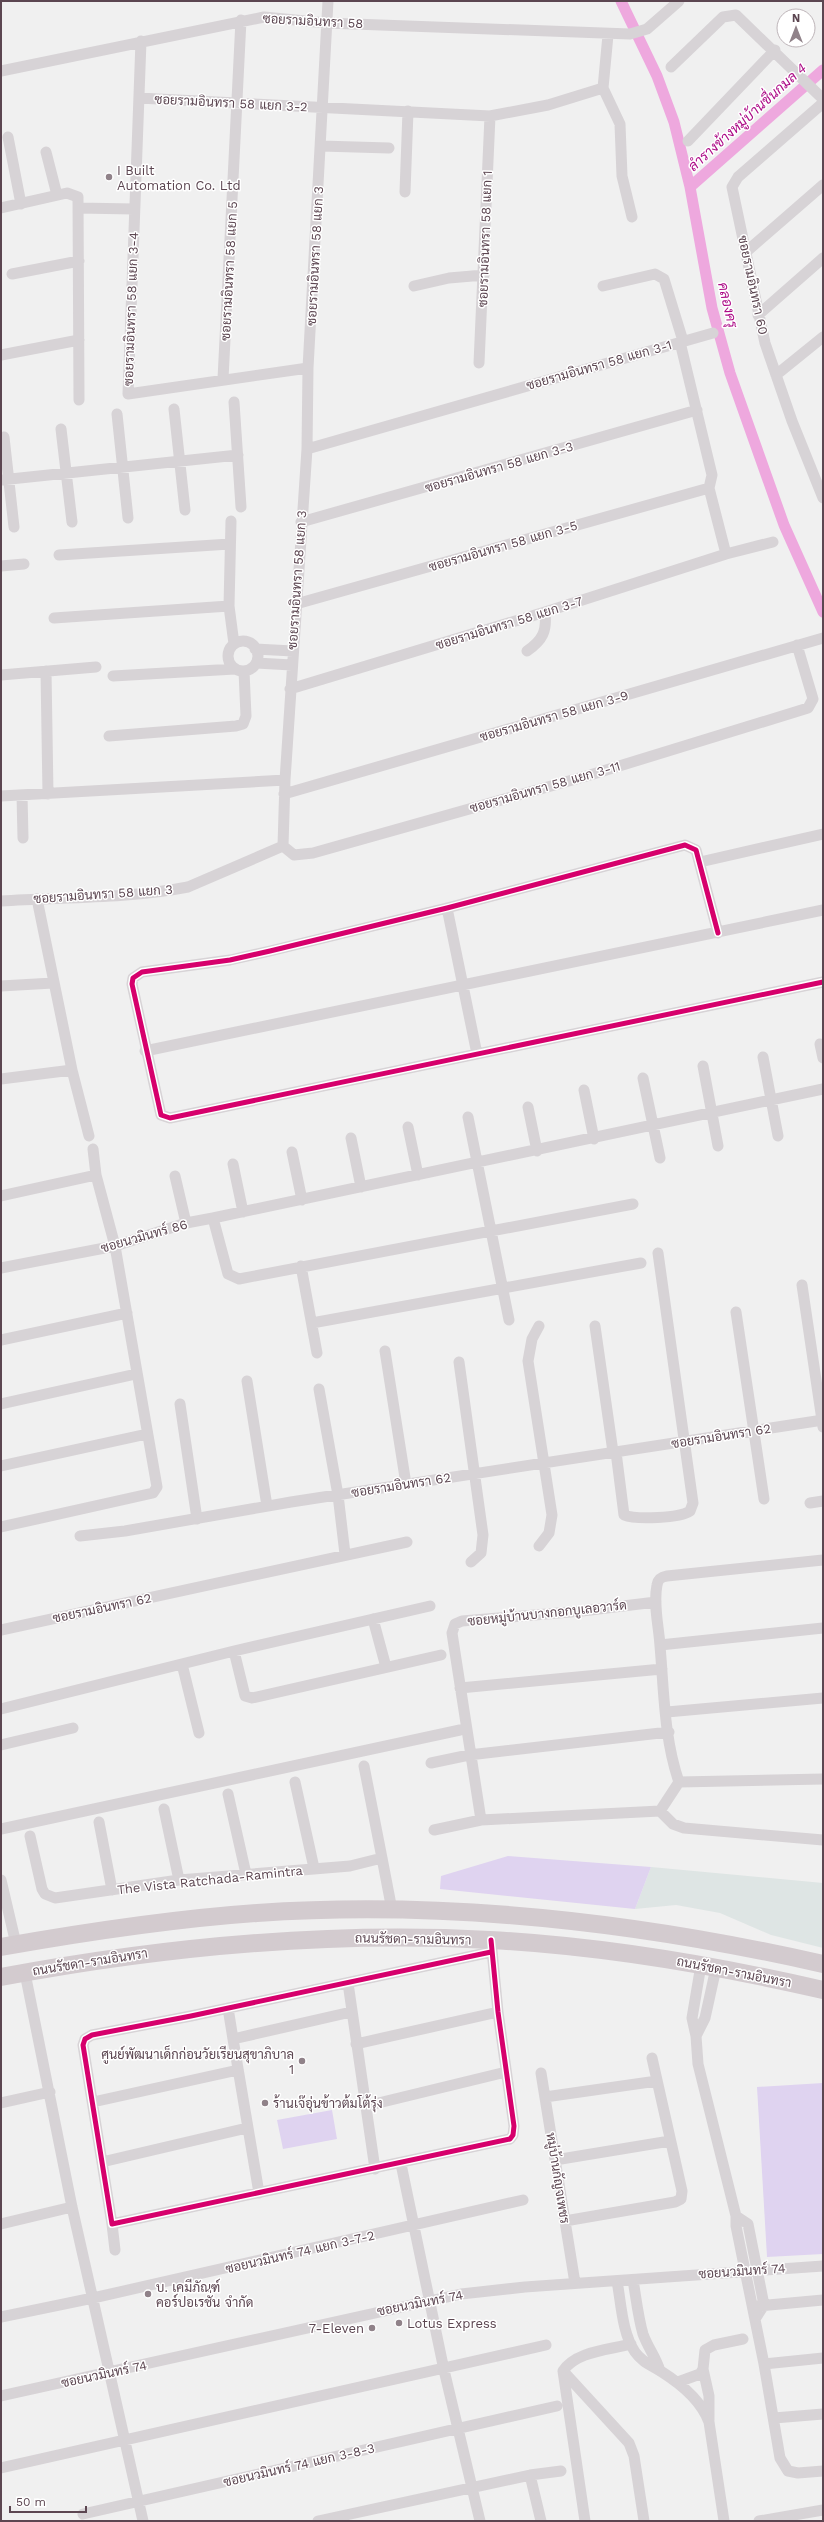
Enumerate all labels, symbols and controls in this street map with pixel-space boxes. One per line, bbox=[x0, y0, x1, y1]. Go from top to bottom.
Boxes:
north arrow bbox=[776, 8, 816, 48]
street label: ซอยรามอินทรา 58 bbox=[262, 10, 364, 31]
text: N bbox=[792, 12, 800, 25]
water label: ลำรางข้างหมู่บ้านชื่นกมล 4 bbox=[682, 57, 811, 176]
street label: ซอยรามอินทรา 58 แยก 3-2 bbox=[154, 91, 308, 115]
place label: I Built Automation Co. Ltd bbox=[117, 163, 241, 193]
street label: ซอยรามอินทรา 58 แยก 1 bbox=[474, 170, 495, 308]
marker: I Built Automation Co. Ltd bbox=[104, 172, 114, 182]
street label: ซอยรามอินทรา 58 แยก 3 bbox=[303, 186, 326, 326]
street label: ซอยรามอินทรา 58 แยก 5 bbox=[217, 201, 240, 341]
street label: ซอยรามอินทรา 58 แยก 3-4 bbox=[120, 232, 141, 386]
street label: ซอยรามอินทรา 60 bbox=[735, 234, 772, 336]
water label: คลองครุ bbox=[713, 281, 741, 331]
street label: ซอยรามอินทรา 58 แยก 3-1 bbox=[524, 336, 674, 393]
street label: ซอยรามอินทรา 58 แยก 3-3 bbox=[423, 438, 575, 495]
street label: ซอยรามอินทรา 58 แยก 3 bbox=[284, 510, 309, 650]
street label: ซอยรามอินทรา 58 แยก 3-5 bbox=[427, 517, 579, 574]
street label: ซอยรามอินทรา 58 แยก 3-7 bbox=[433, 593, 584, 653]
street label: ซอยรามอินทรา 58 แยก 3-9 bbox=[478, 687, 630, 744]
street label: ซอยรามอินทรา 58 แยก 3-11 bbox=[468, 757, 622, 816]
street label: ซอยรามอินทรา 58 แยก 3 bbox=[33, 881, 173, 906]
street label: ซอยนวมินทร์ 86 bbox=[98, 1215, 189, 1256]
street label: ซอยรามอินทรา 62 bbox=[670, 1420, 772, 1451]
street label: ซอยรามอินทรา 62 bbox=[350, 1469, 452, 1500]
street label: ซอยรามอินทรา 62 bbox=[51, 1589, 153, 1626]
street label: ซอยหมู่บ้านบางกอกบูเลอวาร์ด bbox=[466, 1595, 628, 1631]
street label: The Vista Ratchada-Ramintra bbox=[117, 1863, 304, 1897]
street label: ถนนรัชดา-รามอินทรา bbox=[355, 1929, 471, 1948]
street label: ถนนรัชดา-รามอินทรา bbox=[31, 1944, 149, 1979]
street label: ถนนรัชดา-รามอินทรา bbox=[675, 1953, 793, 1990]
place label: ศูนย์พัฒนาเด็กก่อนวัยเรียนสุขาภิบาล 1 bbox=[101, 2045, 294, 2077]
marker: ศูนย์พัฒนาเด็กก่อนวัยเรียนสุขาภิบาล 1 bbox=[297, 2056, 307, 2066]
place label: ร้านเจ๊อุ่นข้าวต้มโต้รุ่ง bbox=[273, 2094, 383, 2113]
marker: ร้านเจ๊อุ่นข้าวต้มโต้รุ่ง bbox=[260, 2098, 270, 2108]
street label: หมู่บ้านกัญจเพชร bbox=[541, 2131, 575, 2225]
street label: ซอยนวมินทร์ 74 แยก 3-7-2 bbox=[224, 2226, 376, 2276]
street label: ซอยนวมินทร์ 74 bbox=[698, 2258, 786, 2282]
place label: บ. เคมีภัณฑ์ คอร์ปอเรชั่น จำกัด bbox=[156, 2278, 254, 2310]
street label: ซอยนวมินทร์ 74 bbox=[375, 2285, 464, 2319]
marker: บ. เคมีภัณฑ์ คอร์ปอเรชั่น จำกัด bbox=[143, 2289, 153, 2299]
place label: Lotus Express bbox=[407, 2316, 497, 2331]
marker: Lotus Express bbox=[394, 2318, 404, 2328]
place label: 7-Eleven bbox=[309, 2321, 364, 2336]
marker: 7-Eleven bbox=[367, 2323, 377, 2333]
street label: ซอยนวมินทร์ 74 bbox=[59, 2356, 148, 2390]
street label: ซอยนวมินทร์ 74 แยก 3-8-3 bbox=[221, 2438, 376, 2490]
scale bar bbox=[10, 2488, 86, 2514]
text: 50 m bbox=[16, 2495, 46, 2509]

